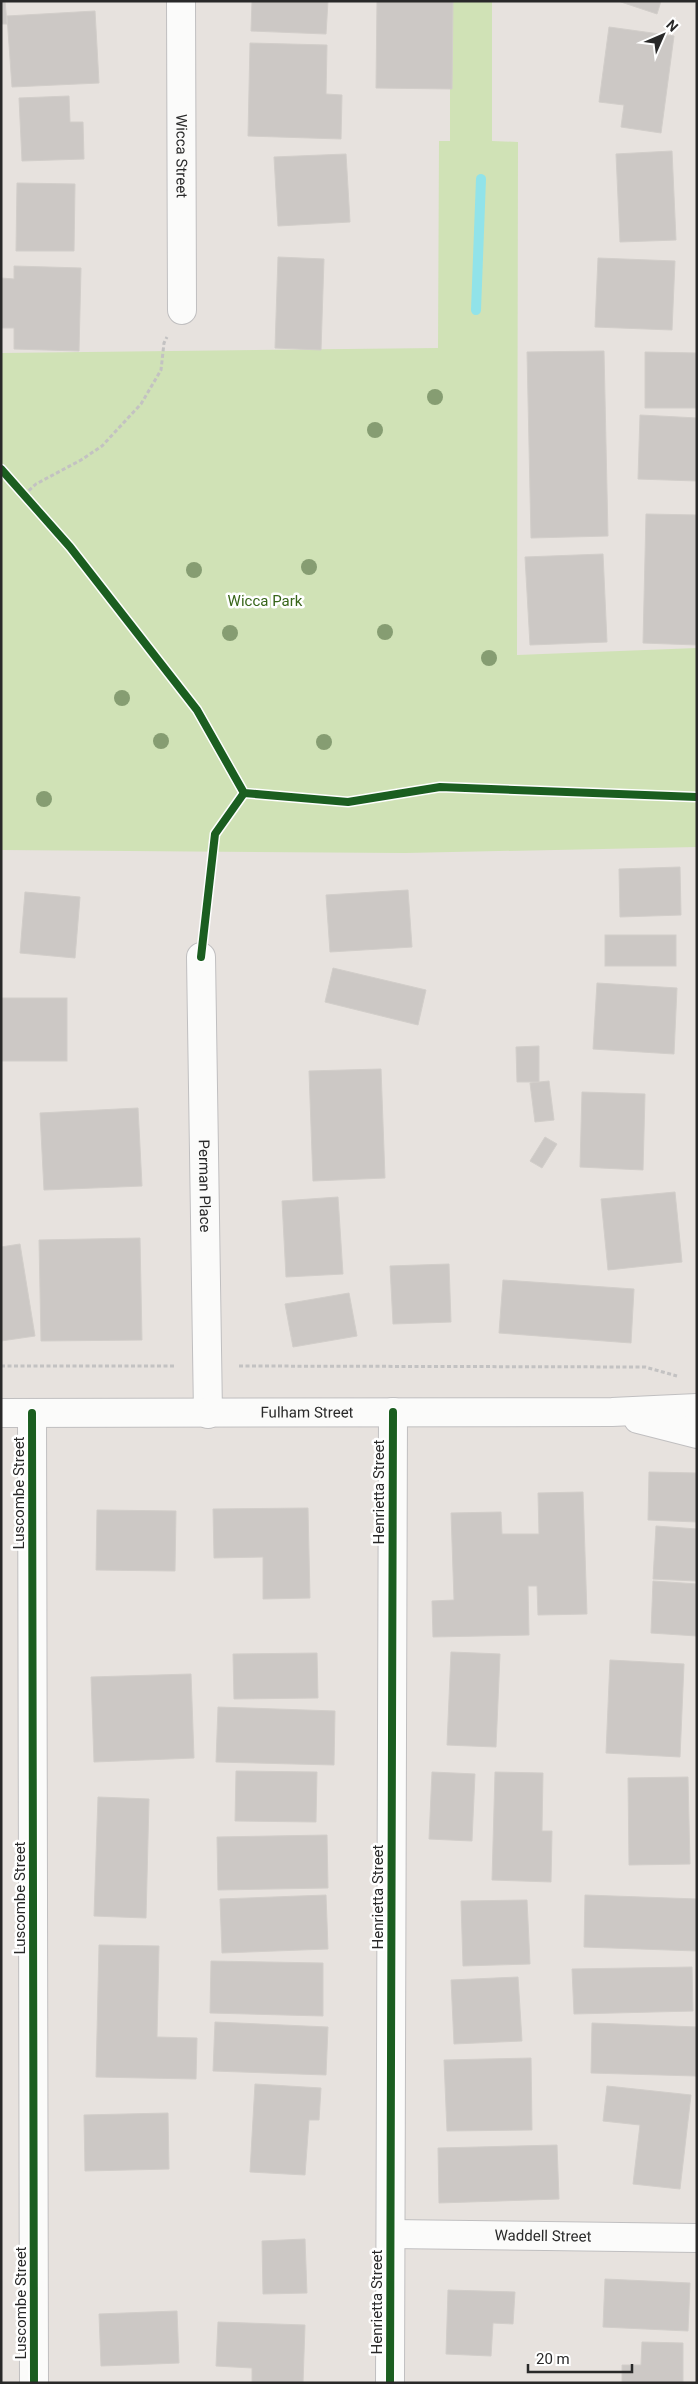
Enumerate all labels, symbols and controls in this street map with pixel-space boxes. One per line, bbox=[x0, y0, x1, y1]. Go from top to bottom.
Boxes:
north arrow bbox=[638, 10, 688, 60]
text: N bbox=[663, 17, 681, 35]
street label: Wicca Street bbox=[172, 114, 191, 198]
park label: Wicca Park bbox=[228, 592, 303, 610]
street label: Perman Place bbox=[195, 1139, 214, 1233]
street label: Fulham Street bbox=[260, 1403, 354, 1422]
street label: Luscombe Street bbox=[10, 1436, 28, 1550]
street label: Henrietta Street bbox=[370, 1439, 388, 1544]
street label: Luscombe Street bbox=[11, 1841, 29, 1955]
street label: Henrietta Street bbox=[369, 1844, 387, 1949]
street label: Waddell Street bbox=[494, 2226, 592, 2246]
street label: Luscombe Street bbox=[12, 2246, 30, 2360]
street label: Henrietta Street bbox=[368, 2249, 386, 2354]
scale bar bbox=[528, 2342, 632, 2374]
text: 20 m bbox=[536, 2350, 570, 2368]

